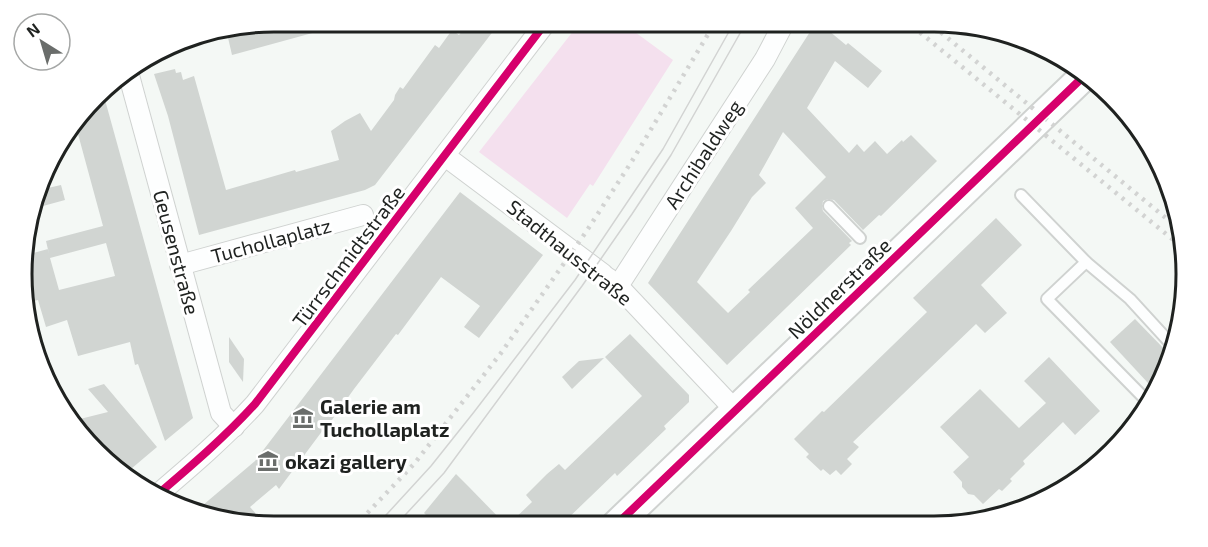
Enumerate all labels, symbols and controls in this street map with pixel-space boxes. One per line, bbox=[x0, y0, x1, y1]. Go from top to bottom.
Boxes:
north arrow bbox=[12, 12, 72, 72]
text: N bbox=[22, 19, 43, 41]
street label: Archibaldweg bbox=[659, 95, 747, 213]
street label: Türrschmidtstraße bbox=[287, 180, 409, 332]
street label: Geusenstraße bbox=[149, 187, 205, 317]
street label: Stadthausstraße bbox=[503, 194, 637, 310]
street label: Tuchollaplatz bbox=[208, 212, 334, 268]
street label: Nöldnerstraße bbox=[782, 233, 896, 343]
place label: Galerie am Tuchollaplatz bbox=[320, 394, 450, 441]
museum icon: Galerie am Tuchollaplatz bbox=[291, 406, 315, 430]
museum icon: okazi gallery bbox=[256, 449, 280, 473]
place label: okazi gallery bbox=[285, 449, 408, 474]

